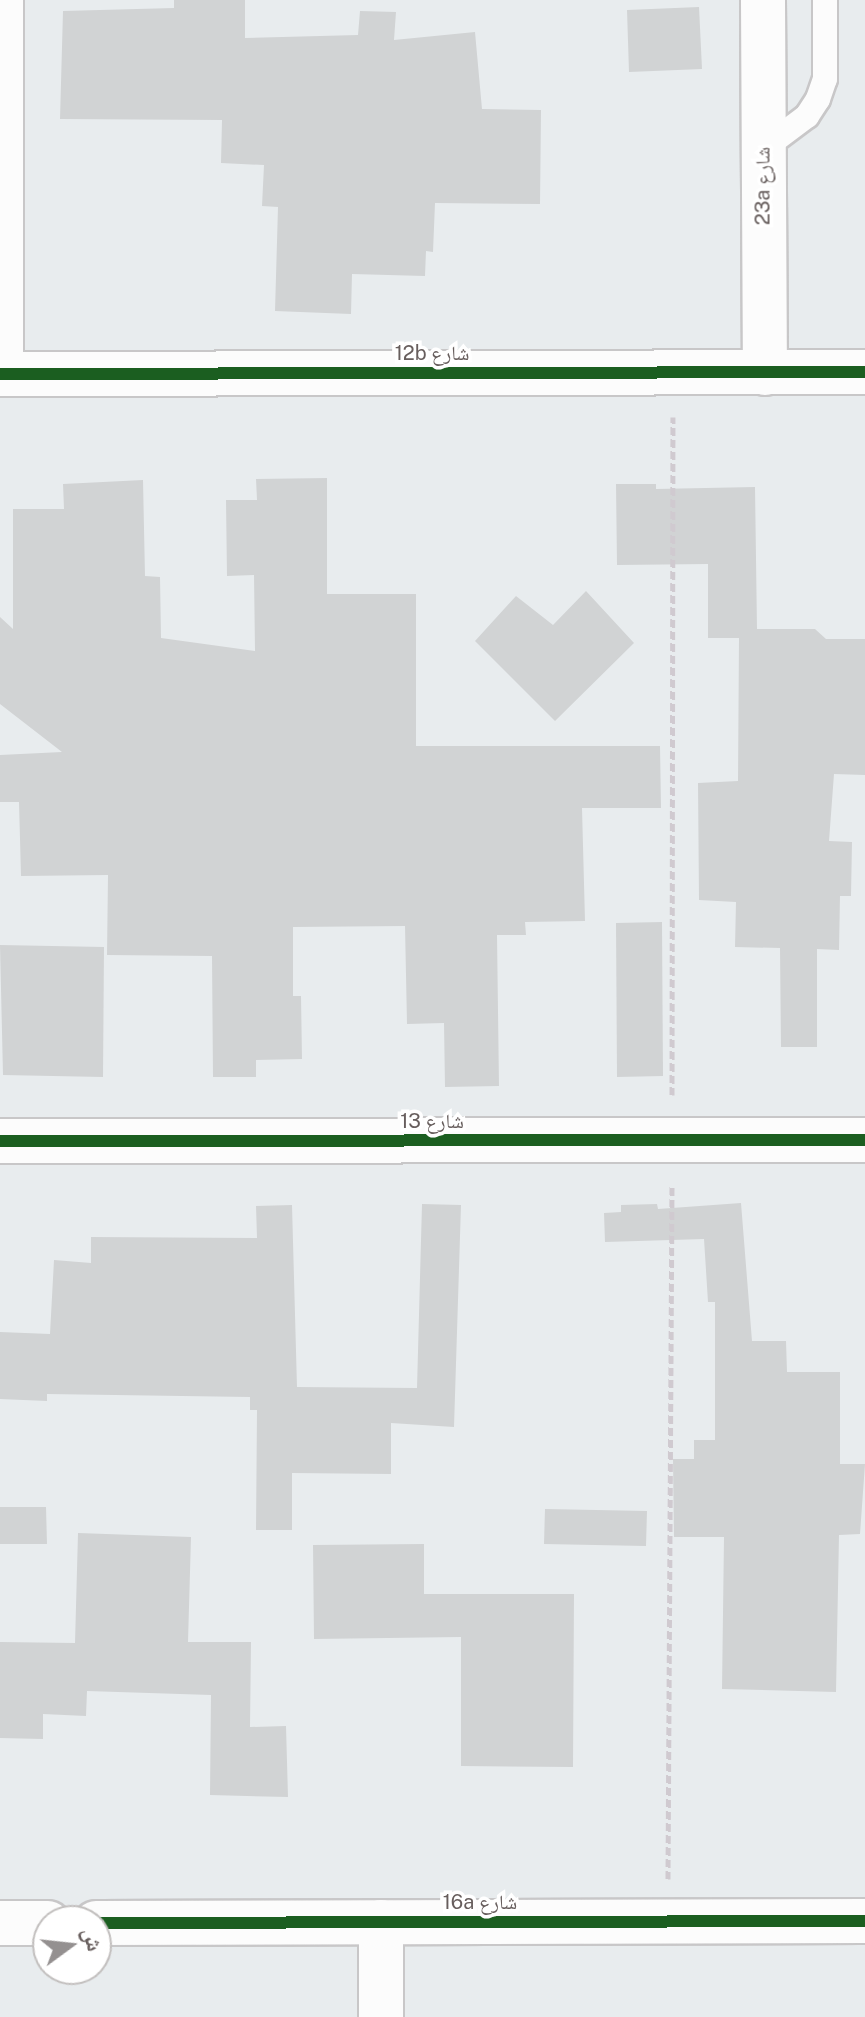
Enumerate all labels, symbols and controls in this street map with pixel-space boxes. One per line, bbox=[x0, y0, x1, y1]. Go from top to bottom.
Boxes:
street label: 23a شارع bbox=[751, 147, 775, 225]
street label: 12b شارع bbox=[395, 341, 469, 365]
street label: شارع 13 bbox=[400, 1109, 464, 1133]
street label: 16a شارع bbox=[443, 1890, 517, 1914]
north arrow bbox=[32, 1905, 112, 1985]
text: ش bbox=[78, 1925, 109, 1954]

